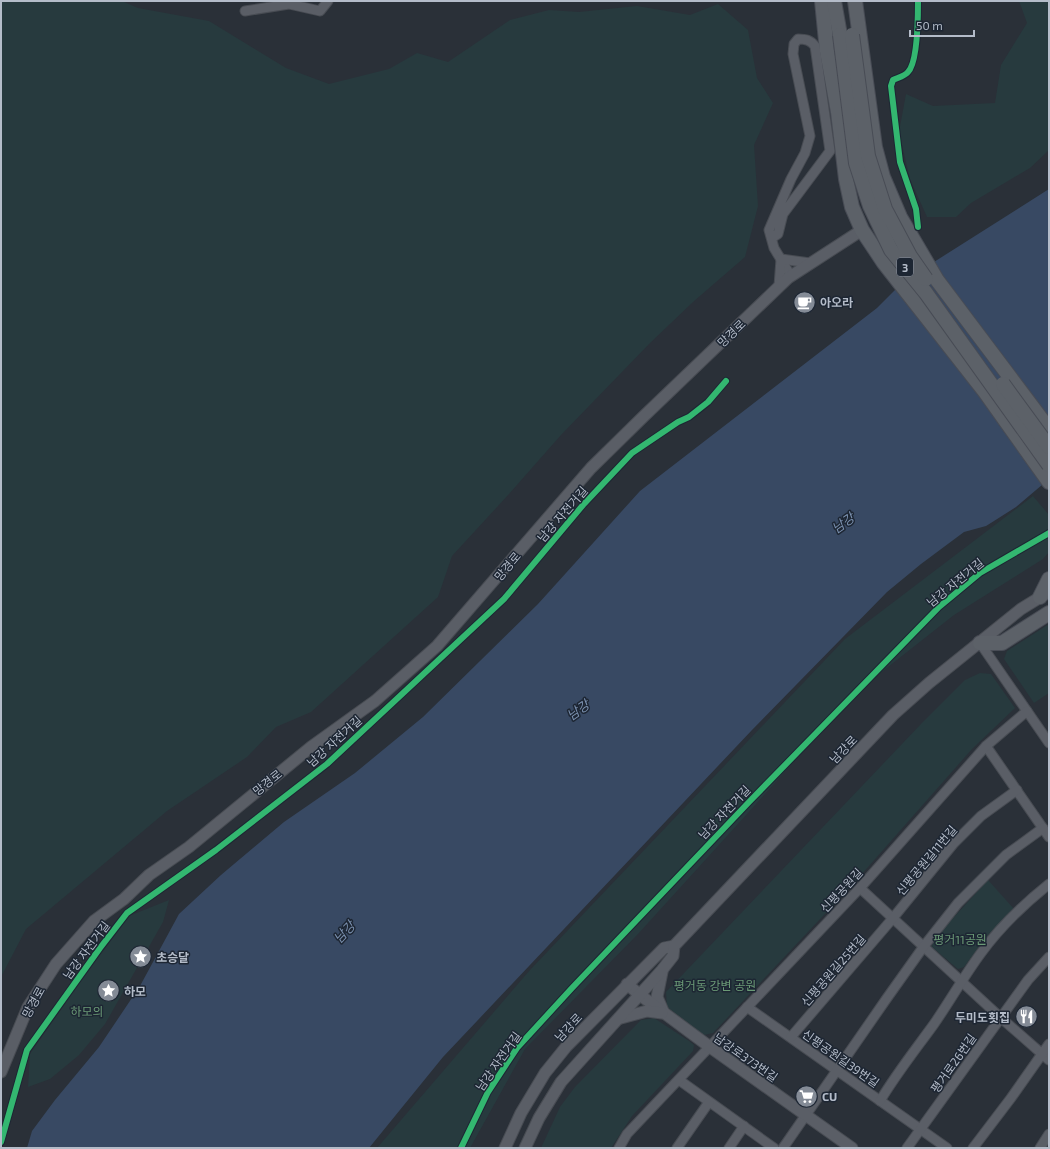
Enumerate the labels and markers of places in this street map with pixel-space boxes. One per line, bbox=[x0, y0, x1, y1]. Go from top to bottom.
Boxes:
cafe icon: 아오라 bbox=[791, 289, 817, 315]
place label: 아오라 bbox=[820, 295, 853, 309]
place icon: 초승달 bbox=[128, 944, 154, 970]
place label: 초승달 bbox=[156, 950, 189, 964]
place icon: 하모 bbox=[95, 978, 121, 1004]
place label: 하모 bbox=[124, 984, 146, 998]
restaurant icon: 두미도횟집 bbox=[1013, 1004, 1039, 1030]
place label: 두미도횟집 bbox=[955, 1010, 1010, 1024]
supermarket icon: CU bbox=[794, 1083, 820, 1109]
place label: CU bbox=[822, 1089, 837, 1103]

